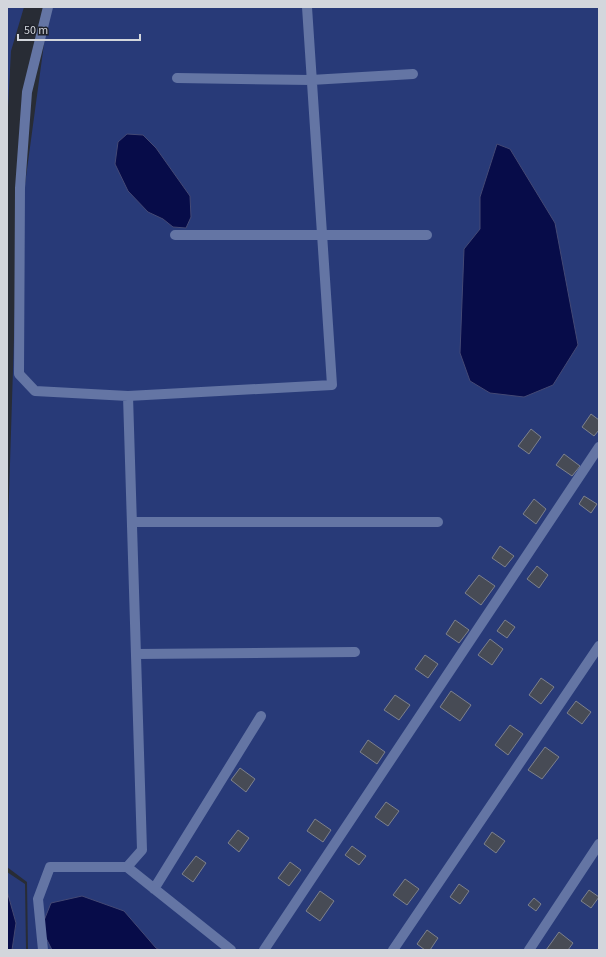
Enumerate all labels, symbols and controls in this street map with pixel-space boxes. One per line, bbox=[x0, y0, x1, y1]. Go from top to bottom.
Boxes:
scale bar bbox=[18, 16, 140, 42]
text: 50 m bbox=[24, 22, 48, 39]

